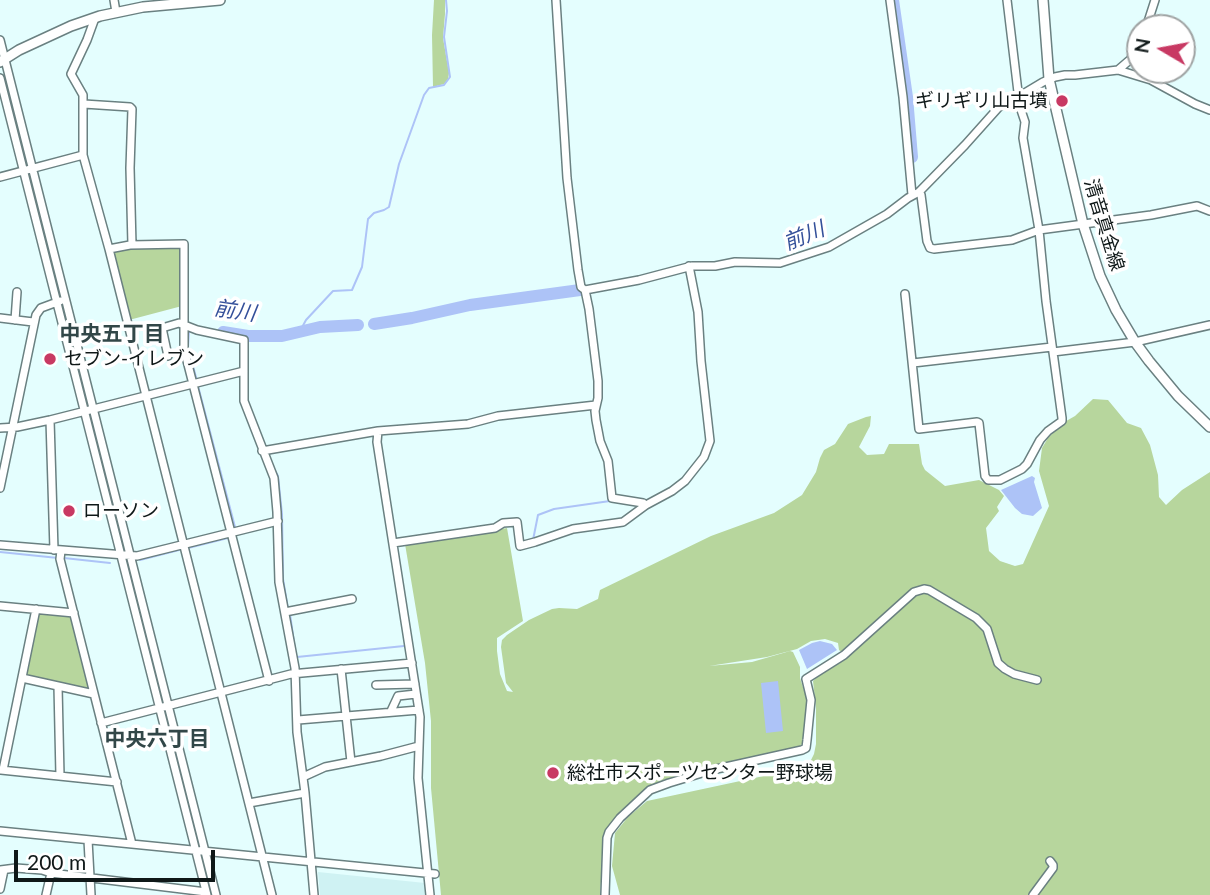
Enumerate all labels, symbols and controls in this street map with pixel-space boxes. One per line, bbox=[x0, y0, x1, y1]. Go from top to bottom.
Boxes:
north arrow bbox=[1126, 14, 1196, 84]
text: N bbox=[1129, 36, 1154, 55]
place label: ギリギリ山古墳 bbox=[915, 90, 1048, 112]
marker: ギリギリ山古墳 bbox=[1054, 93, 1070, 109]
street label: 清音真金線 bbox=[1079, 176, 1129, 274]
water label: 前川 bbox=[780, 216, 828, 256]
water label: 前川 bbox=[212, 296, 258, 326]
district label: 中央五丁目 bbox=[60, 321, 164, 347]
place label: セブン-イレブン bbox=[64, 348, 204, 370]
marker: セブン-イレブン bbox=[42, 351, 58, 367]
place label: ローソン bbox=[83, 500, 159, 522]
marker: ローソン bbox=[61, 503, 77, 519]
district label: 中央六丁目 bbox=[105, 726, 209, 752]
place label: 総社市スポーツセンター野球場 bbox=[567, 762, 833, 784]
marker: 総社市スポーツセンター野球場 bbox=[545, 765, 561, 781]
scale bar bbox=[18, 836, 219, 880]
text: 200 m bbox=[27, 849, 86, 874]

